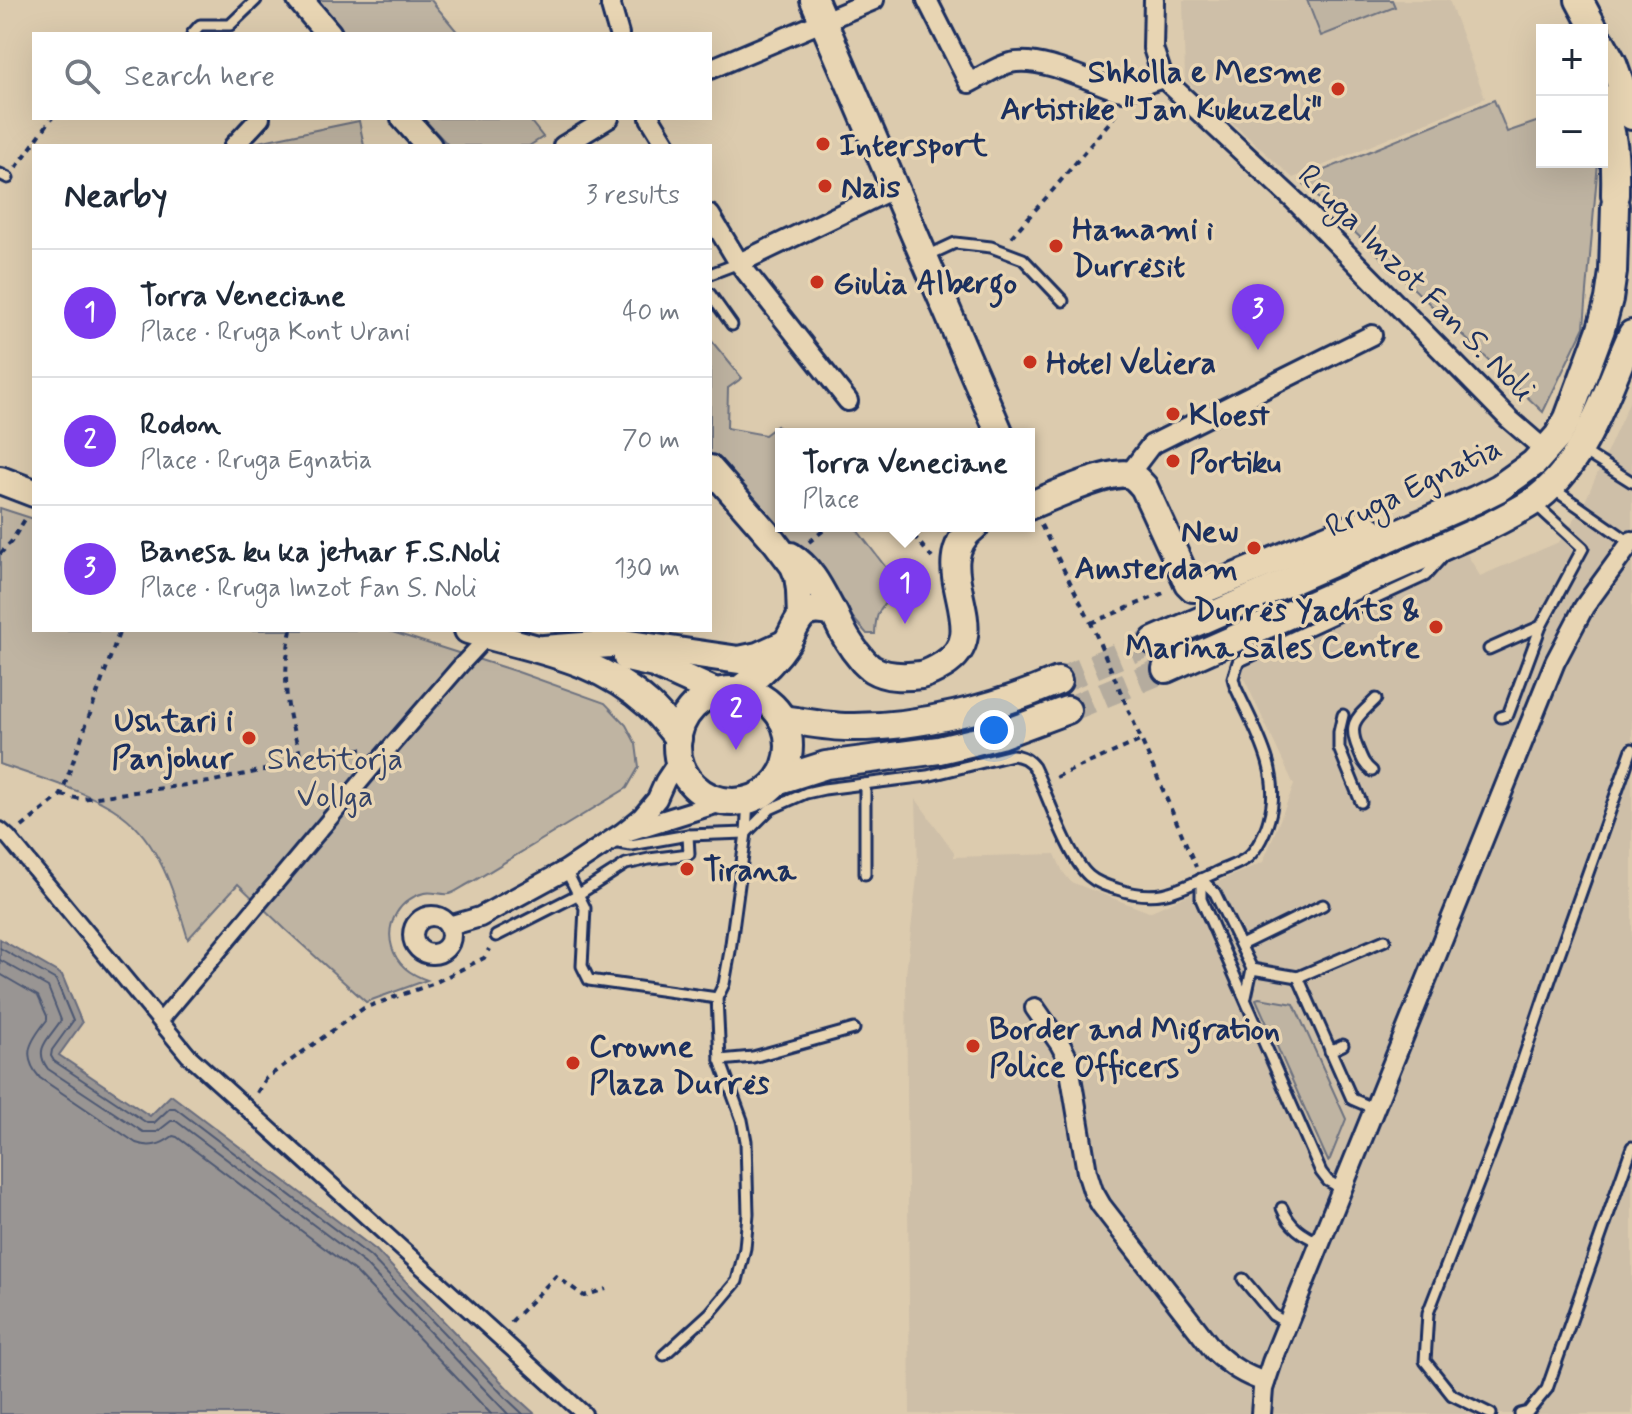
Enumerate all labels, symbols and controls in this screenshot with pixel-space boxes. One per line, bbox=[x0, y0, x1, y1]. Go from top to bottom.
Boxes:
map controls bbox=[1536, 24, 1608, 168]
button: + bbox=[1536, 24, 1608, 96]
search box bbox=[32, 32, 712, 120]
place label: Shkolla e Mesme Artistike "Jan Kukuzeli" bbox=[1000, 52, 1322, 131]
icon: search bbox=[60, 54, 104, 98]
text: Search here bbox=[124, 57, 275, 96]
marker: Shkolla e Mesme Artistike "Jan Kukuzeli" bbox=[1329, 80, 1347, 98]
button: − bbox=[1536, 96, 1608, 168]
place label: Intersport bbox=[839, 125, 989, 167]
marker: Intersport bbox=[814, 135, 832, 153]
street label: Rruga Imzot Fan S. Noli bbox=[1286, 156, 1543, 413]
place label: Nais bbox=[841, 167, 901, 209]
text: Nearby bbox=[64, 174, 168, 219]
marker: Nais bbox=[816, 177, 834, 195]
text: 3 results bbox=[586, 179, 680, 213]
place label: Hamami i Durrësit bbox=[1072, 209, 1213, 288]
marker: Hamami i Durrësit bbox=[1047, 237, 1065, 255]
place label: Giulia Albergo bbox=[833, 263, 1017, 309]
marker: Giulia Albergo bbox=[808, 273, 826, 291]
text: Torra Veneciane bbox=[140, 277, 345, 316]
pin: 3 bbox=[1232, 284, 1284, 350]
text: 1 bbox=[84, 296, 96, 330]
text: 40 m bbox=[622, 296, 680, 330]
text: Place · Rruga Kont Urani bbox=[140, 316, 410, 350]
place label: Hotel Veliera bbox=[1046, 343, 1216, 385]
marker: Hotel Veliera bbox=[1021, 353, 1039, 371]
place label: Kloest bbox=[1189, 395, 1270, 437]
text: Rodon bbox=[140, 405, 221, 444]
marker: Kloest bbox=[1164, 405, 1182, 423]
text: 2 bbox=[84, 424, 96, 458]
text: 70 m bbox=[622, 424, 680, 458]
street label: Rruga Egnatia bbox=[1319, 427, 1510, 550]
popup bbox=[775, 428, 1035, 532]
place label: Portiku bbox=[1189, 442, 1281, 484]
text: Place · Rruga Egnatia bbox=[140, 444, 372, 478]
text: Torra Veneciane bbox=[802, 444, 1008, 483]
marker: Portiku bbox=[1164, 452, 1182, 470]
text: Place bbox=[802, 483, 860, 517]
place label: New Amsterdam bbox=[1075, 511, 1238, 590]
text: Banesa ku ka jetuar F.S.Noli bbox=[140, 533, 501, 572]
marker: New Amsterdam bbox=[1245, 539, 1263, 557]
text: 3 bbox=[84, 552, 96, 586]
text: 130 m bbox=[614, 552, 680, 586]
pin: 1 bbox=[879, 558, 931, 624]
text: Place · Rruga Imzot Fan S. Noli bbox=[140, 572, 477, 606]
place label: Durrës Yachts & Marina Sales Centre bbox=[1125, 590, 1420, 669]
marker: Durrës Yachts & Marina Sales Centre bbox=[1427, 618, 1445, 636]
pin: 2 bbox=[710, 684, 762, 750]
place label: Ushtari i Panjohur bbox=[111, 701, 234, 781]
your location bbox=[974, 710, 1014, 750]
marker: Ushtari i Panjohur bbox=[240, 729, 258, 747]
park label: Shetitorja Vollga bbox=[267, 739, 403, 818]
place label: Tirana bbox=[703, 850, 797, 892]
marker: Tirana bbox=[678, 860, 696, 878]
place label: Border and Migration Police Officers bbox=[989, 1009, 1280, 1088]
place label: Crowne Plaza Durrës bbox=[589, 1026, 770, 1105]
marker: Border and Migration Police Officers bbox=[964, 1037, 982, 1055]
marker: Crowne Plaza Durrës bbox=[564, 1054, 582, 1072]

